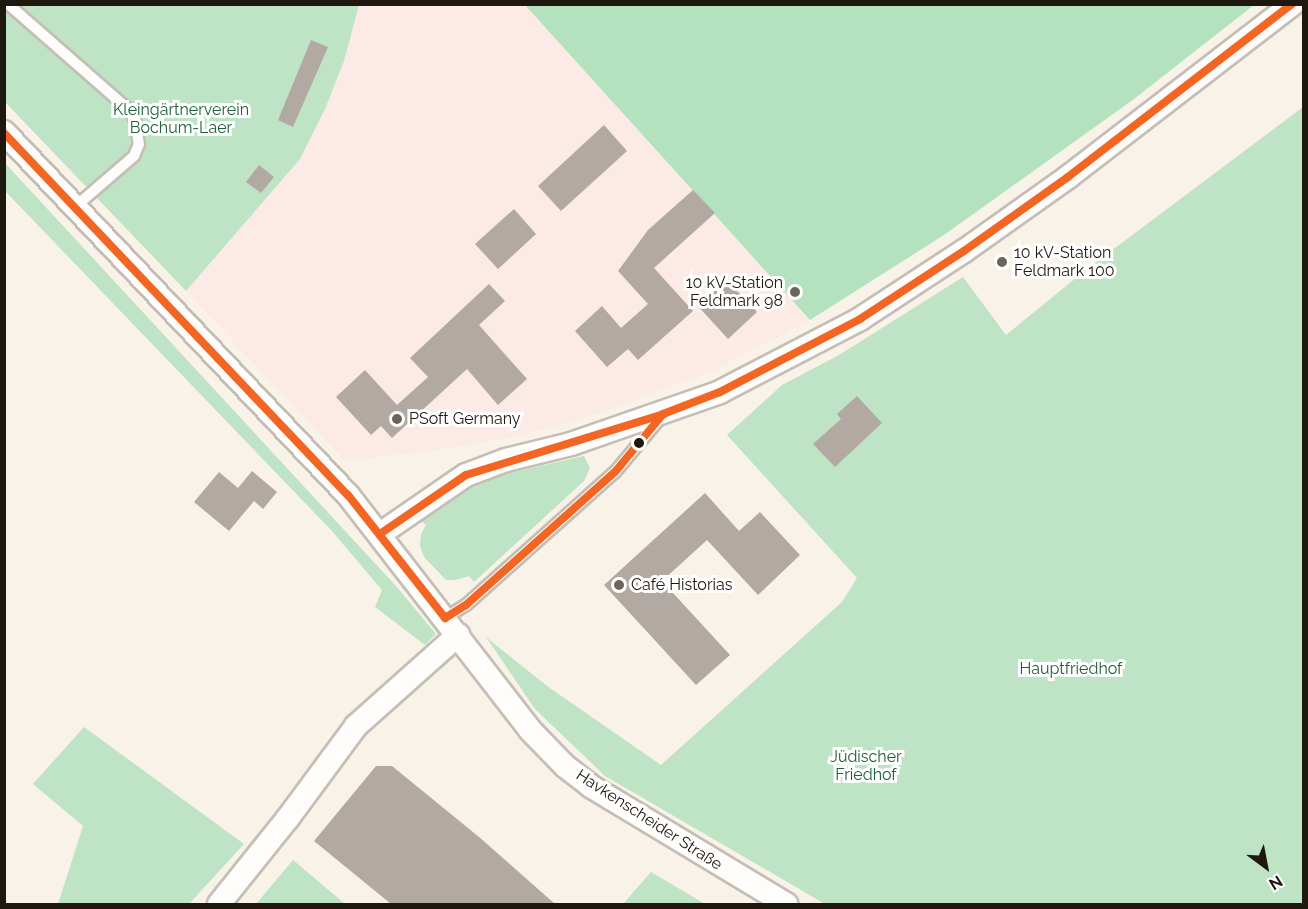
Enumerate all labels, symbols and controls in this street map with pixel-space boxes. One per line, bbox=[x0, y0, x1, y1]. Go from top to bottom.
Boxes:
park label: Kleingärtnerverein Bochum-Laer bbox=[113, 100, 249, 138]
place label: 10 kV-Station Feldmark 100 bbox=[1014, 243, 1115, 281]
marker: 10 kV-Station Feldmark 100 bbox=[995, 255, 1009, 269]
place label: 10 kV-Station Feldmark 98 bbox=[686, 273, 783, 311]
marker: 10 kV-Station Feldmark 98 bbox=[788, 285, 802, 299]
place label: PSoft Germany bbox=[409, 409, 520, 429]
marker: PSoft Germany bbox=[390, 412, 404, 426]
unlabelled marker bbox=[633, 437, 645, 449]
place label: Café Historias bbox=[631, 575, 732, 595]
marker: Café Historias bbox=[612, 578, 626, 592]
park label: Hauptfriedhof bbox=[1020, 659, 1122, 679]
park label: Jüdischer Friedhof bbox=[830, 747, 902, 785]
street label: Havkenscheider Straße bbox=[572, 765, 726, 875]
north arrow bbox=[1236, 837, 1296, 897]
text: N bbox=[1266, 871, 1286, 894]

